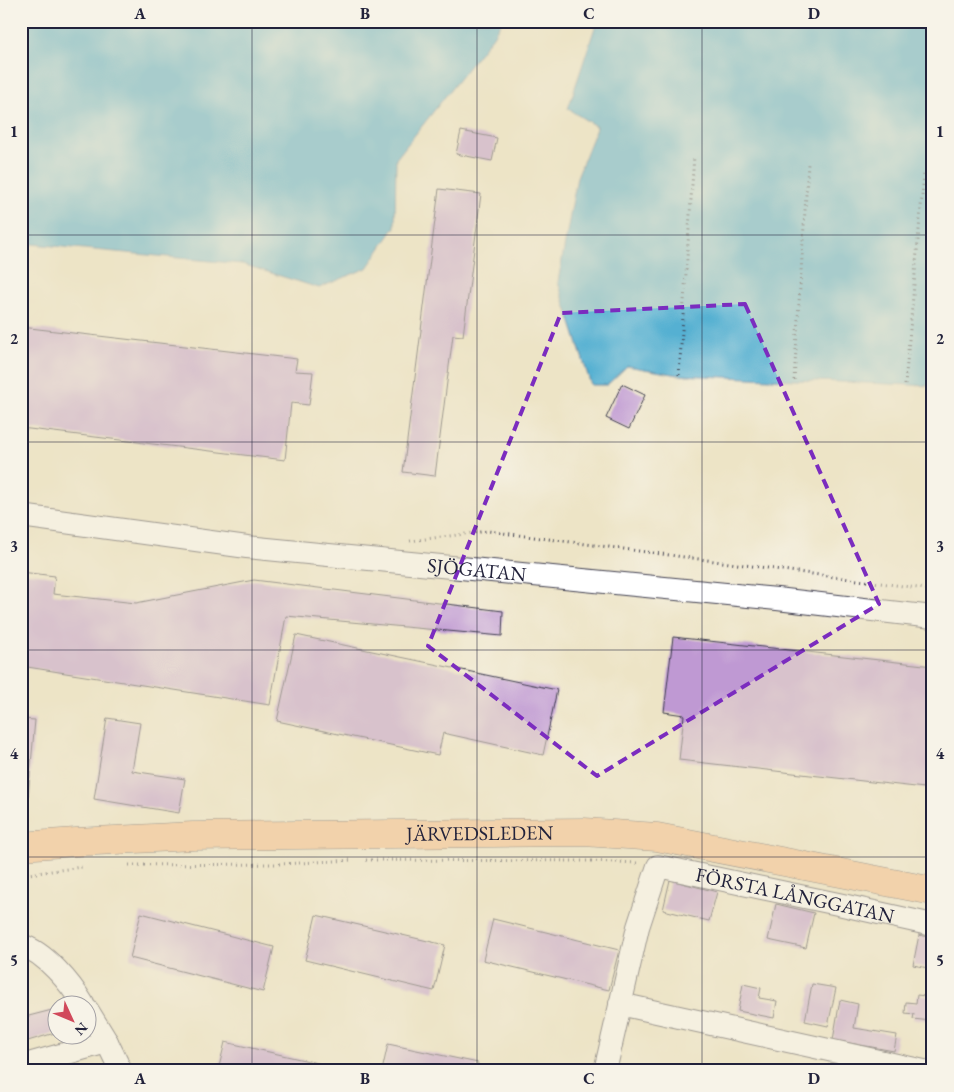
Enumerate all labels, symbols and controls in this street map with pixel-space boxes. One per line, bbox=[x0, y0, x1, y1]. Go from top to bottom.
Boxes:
text: A bbox=[133, 3, 146, 24]
text: B bbox=[360, 3, 370, 24]
text: C bbox=[583, 3, 595, 24]
text: D bbox=[808, 3, 820, 24]
text: 1 bbox=[10, 121, 18, 142]
text: 1 bbox=[936, 121, 944, 142]
text: 2 bbox=[10, 328, 19, 349]
text: 2 bbox=[936, 328, 945, 349]
text: 3 bbox=[10, 536, 18, 557]
text: 3 bbox=[936, 536, 944, 557]
street label: SJÖGATAN bbox=[426, 552, 528, 587]
text: 4 bbox=[10, 743, 19, 764]
text: 4 bbox=[936, 743, 945, 764]
street label: JÄRVEDSLEDEN bbox=[404, 819, 553, 847]
street label: FÖRSTA LÅNGGATAN bbox=[693, 861, 897, 929]
text: 5 bbox=[10, 950, 18, 971]
text: 5 bbox=[936, 950, 944, 971]
north arrow bbox=[48, 994, 98, 1044]
text: N bbox=[70, 1019, 92, 1040]
text: A bbox=[133, 1068, 146, 1089]
text: B bbox=[360, 1068, 370, 1089]
text: C bbox=[583, 1068, 595, 1089]
text: D bbox=[808, 1068, 820, 1089]

